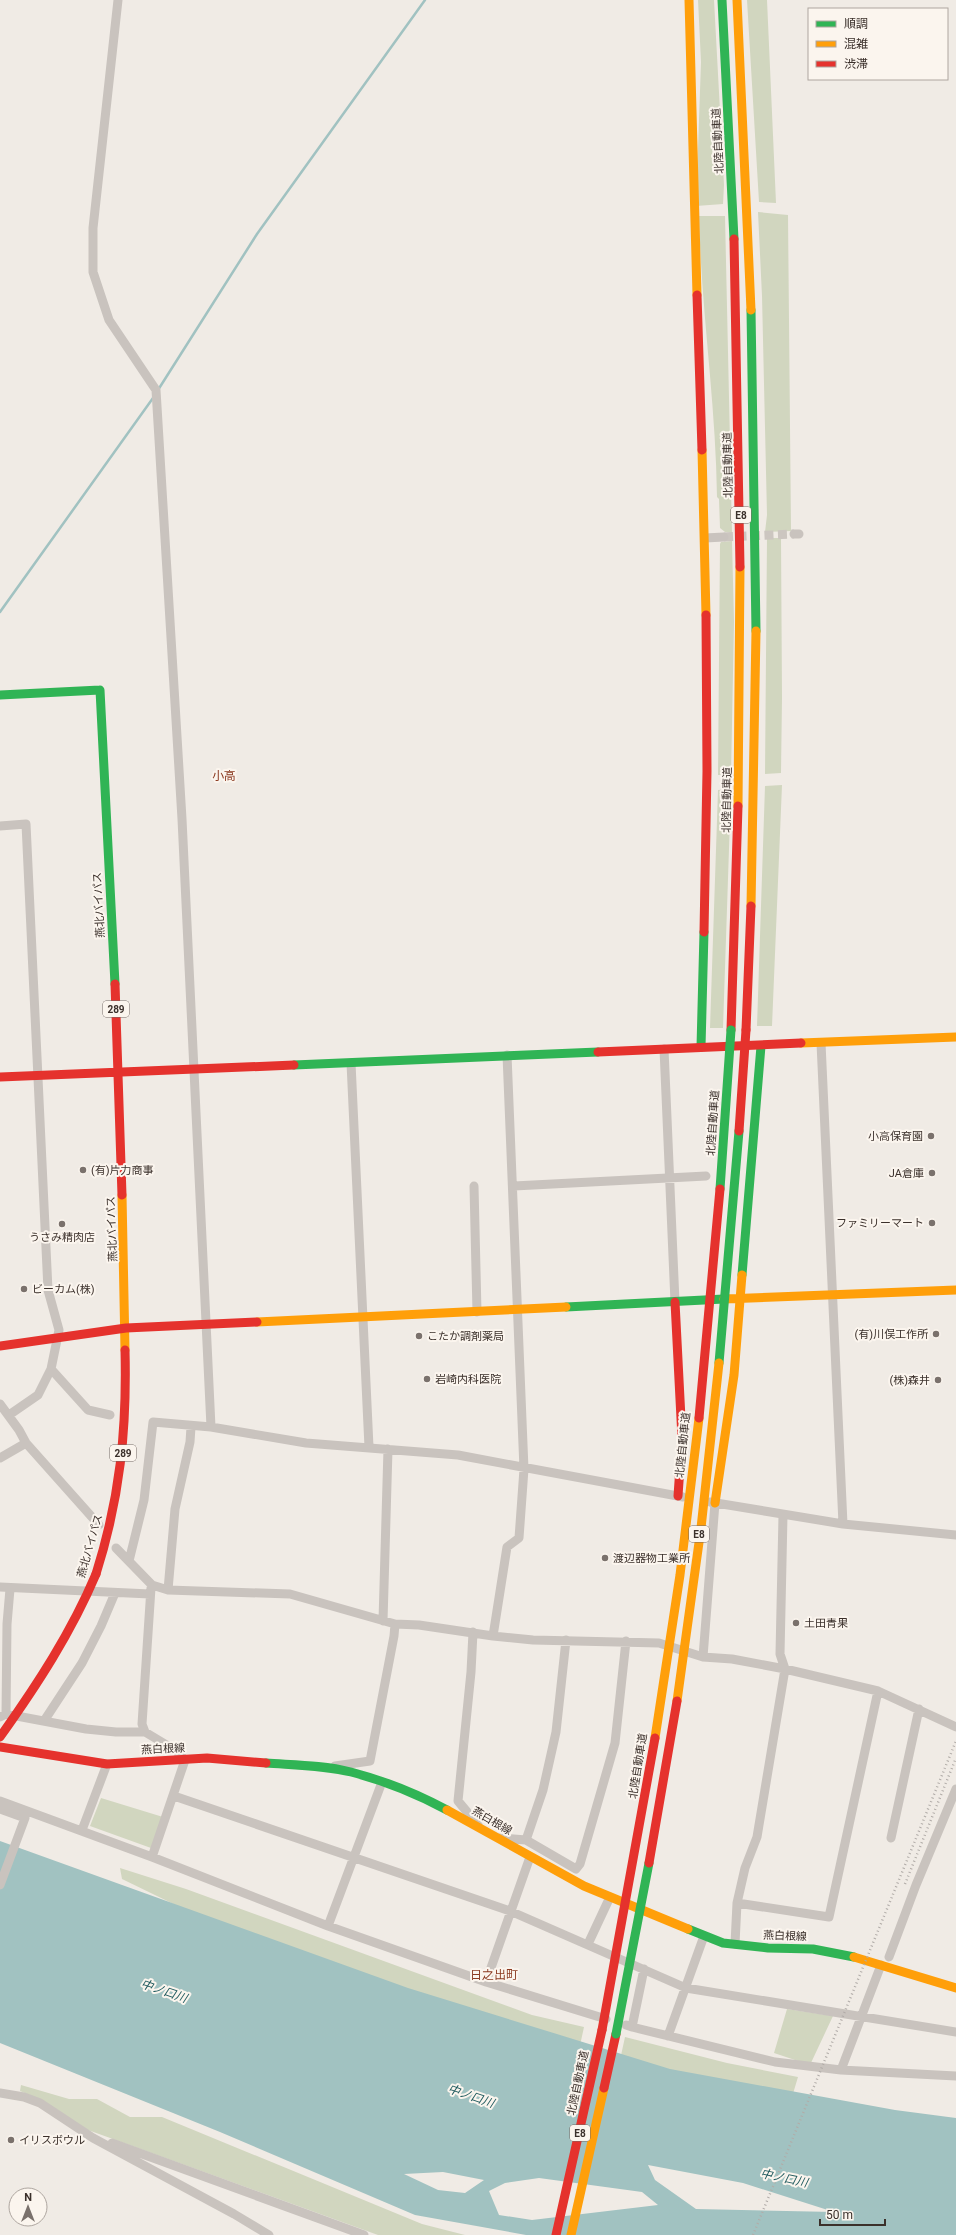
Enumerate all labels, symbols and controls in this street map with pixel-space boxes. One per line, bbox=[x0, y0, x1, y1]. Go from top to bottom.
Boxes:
legend bbox=[808, 8, 948, 80]
text: 順調 bbox=[844, 17, 868, 31]
text: 混雑 bbox=[844, 37, 868, 51]
text: 渋滞 bbox=[844, 57, 868, 71]
street label: 北陸自動車道 bbox=[710, 108, 726, 174]
street label: 北陸自動車道 bbox=[721, 432, 735, 498]
road number: E8 bbox=[731, 507, 751, 523]
street label: 北陸自動車道 bbox=[720, 767, 734, 833]
district label: 小高 bbox=[212, 769, 236, 783]
street label: 燕北バイパス bbox=[91, 872, 107, 938]
road number: 289 bbox=[103, 1001, 129, 1017]
street label: 北陸自動車道 bbox=[704, 1090, 722, 1156]
place label: 小高保育園 bbox=[868, 1130, 923, 1143]
marker: 小高保育園 bbox=[926, 1131, 936, 1141]
place label: (有)片力商事 bbox=[91, 1164, 154, 1177]
marker: (有)片力商事 bbox=[78, 1165, 88, 1175]
place label: JA倉庫 bbox=[889, 1167, 924, 1180]
marker: JA倉庫 bbox=[927, 1168, 937, 1178]
street label: 燕北バイパス bbox=[104, 1196, 120, 1262]
place label: ファミリーマート bbox=[836, 1217, 924, 1230]
marker: ファミリーマート bbox=[927, 1218, 937, 1228]
marker: うさみ精肉店 bbox=[57, 1219, 67, 1229]
place label: うさみ精肉店 bbox=[29, 1231, 95, 1244]
place label: ビーカム(株) bbox=[32, 1283, 95, 1296]
marker: ビーカム(株) bbox=[19, 1284, 29, 1294]
place label: (有)川俣工作所 bbox=[854, 1328, 929, 1341]
marker: (有)川俣工作所 bbox=[931, 1329, 941, 1339]
place label: こたか調剤薬局 bbox=[427, 1330, 504, 1343]
marker: こたか調剤薬局 bbox=[414, 1331, 424, 1341]
place label: 岩崎内科医院 bbox=[435, 1373, 501, 1386]
marker: 岩崎内科医院 bbox=[422, 1374, 432, 1384]
place label: (株)森井 bbox=[889, 1374, 930, 1387]
marker: (株)森井 bbox=[933, 1375, 943, 1385]
street label: 北陸自動車道 bbox=[673, 1412, 693, 1478]
road number: 289 bbox=[110, 1445, 136, 1461]
street label: 燕北バイパス bbox=[75, 1513, 105, 1579]
road number: E8 bbox=[689, 1526, 709, 1542]
place label: 渡辺器物工業所 bbox=[613, 1552, 691, 1565]
marker: 渡辺器物工業所 bbox=[600, 1553, 610, 1563]
place label: 土田青果 bbox=[804, 1617, 848, 1630]
marker: 土田青果 bbox=[791, 1618, 801, 1628]
street label: 北陸自動車道 bbox=[626, 1732, 650, 1800]
street label: 燕白根線 bbox=[141, 1741, 185, 1757]
street label: 燕白根線 bbox=[470, 1804, 514, 1838]
street label: 燕白根線 bbox=[763, 1929, 807, 1943]
district label: 日之出町 bbox=[470, 1968, 518, 1982]
water label: 中ノ口川 bbox=[139, 1977, 191, 2006]
street label: 北陸自動車道 bbox=[565, 2049, 591, 2117]
water label: 中ノ口川 bbox=[446, 2082, 498, 2111]
road number: E8 bbox=[570, 2125, 590, 2141]
place label: イリスボウル bbox=[19, 2134, 85, 2147]
marker: イリスボウル bbox=[6, 2135, 16, 2145]
water label: 中ノ口川 bbox=[759, 2166, 811, 2190]
north arrow bbox=[8, 2187, 48, 2227]
text: N bbox=[24, 2191, 32, 2204]
scale bar bbox=[820, 2201, 885, 2227]
text: 50 m bbox=[826, 2208, 853, 2222]

